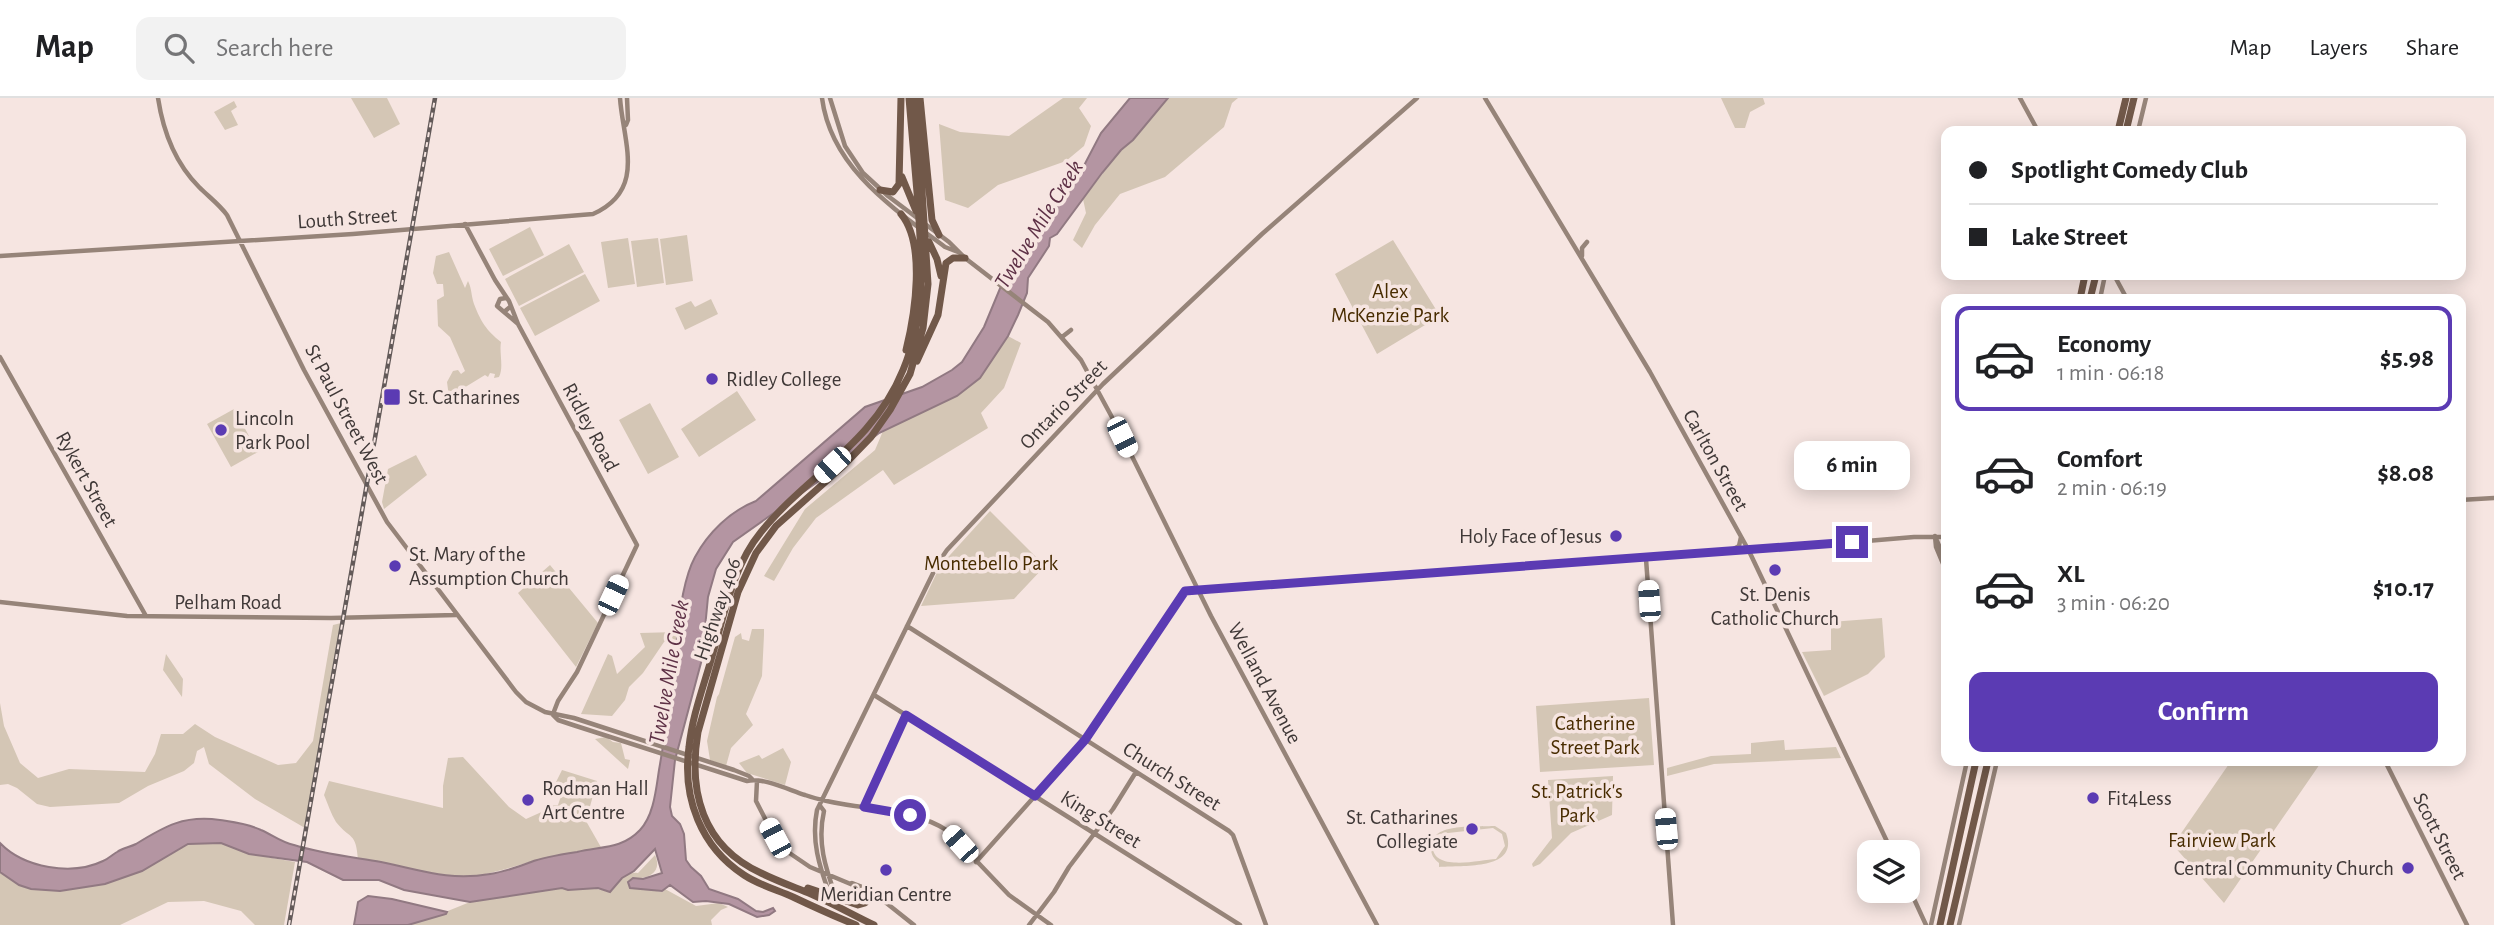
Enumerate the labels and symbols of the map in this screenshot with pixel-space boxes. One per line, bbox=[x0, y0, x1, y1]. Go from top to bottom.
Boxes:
water label: Twelve Mile Creek bbox=[991, 156, 1088, 293]
street label: Louth Street bbox=[296, 205, 398, 232]
park label: Alex McKenzie Park bbox=[1331, 281, 1450, 326]
street label: St Paul Street West bbox=[301, 341, 392, 488]
street label: Ontario Street bbox=[1016, 355, 1111, 453]
place label: Ridley College bbox=[726, 369, 841, 390]
marker: Ridley College bbox=[704, 371, 720, 387]
street label: Ridley Road bbox=[559, 380, 623, 475]
marker: St. Catharines bbox=[382, 387, 402, 407]
place label: St. Catharines bbox=[408, 387, 520, 408]
street label: Carlton Street bbox=[1679, 406, 1752, 515]
place label: Lincoln Park Pool bbox=[235, 408, 311, 453]
car bbox=[1104, 414, 1141, 460]
marker: Lincoln Park Pool bbox=[213, 422, 229, 438]
street label: Rykert Street bbox=[52, 428, 121, 531]
callout: 6 min bbox=[1794, 440, 1910, 490]
car bbox=[810, 443, 855, 487]
place label: Holy Face of Jesus bbox=[1459, 526, 1602, 547]
route end bbox=[1836, 526, 1868, 558]
marker: Holy Face of Jesus bbox=[1608, 528, 1624, 544]
place label: St. Mary of the Assumption Church bbox=[409, 544, 569, 589]
park label: Montebello Park bbox=[924, 553, 1058, 574]
street label: Highway 406 bbox=[690, 555, 745, 663]
marker: St. Mary of the Assumption Church bbox=[387, 558, 403, 574]
marker: St. Denis Catholic Church bbox=[1767, 562, 1783, 578]
car bbox=[595, 572, 632, 618]
car bbox=[1638, 579, 1661, 623]
place label: St. Denis Catholic Church bbox=[1711, 584, 1839, 629]
street label: Pelham Road bbox=[174, 592, 282, 613]
water label: Twelve Mile Creek bbox=[645, 598, 694, 746]
street label: Welland Avenue bbox=[1224, 619, 1305, 747]
park label: Catherine Street Park bbox=[1550, 713, 1640, 758]
street label: Church Street bbox=[1119, 738, 1225, 815]
place label: Rodman Hall Art Centre bbox=[542, 778, 649, 823]
park label: St. Patrick's Park bbox=[1531, 781, 1623, 826]
street label: King Street bbox=[1057, 787, 1145, 852]
place label: Fit4Less bbox=[2107, 788, 2172, 809]
street label: Scott Street bbox=[2409, 789, 2470, 883]
marker: Fit4Less bbox=[2085, 790, 2101, 806]
marker: Rodman Hall Art Centre bbox=[520, 792, 536, 808]
route start bbox=[894, 799, 926, 831]
place label: St. Catharines Collegiate bbox=[1346, 807, 1458, 852]
car bbox=[1654, 807, 1679, 851]
car bbox=[756, 815, 795, 861]
car bbox=[939, 821, 982, 867]
marker: St. Catharines Collegiate bbox=[1464, 821, 1480, 837]
park label: Fairview Park bbox=[2168, 830, 2276, 851]
place label: Central Community Church bbox=[2174, 858, 2394, 879]
marker: Central Community Church bbox=[2400, 860, 2416, 876]
marker: Meridian Centre bbox=[878, 862, 894, 878]
place label: Meridian Centre bbox=[820, 884, 952, 905]

